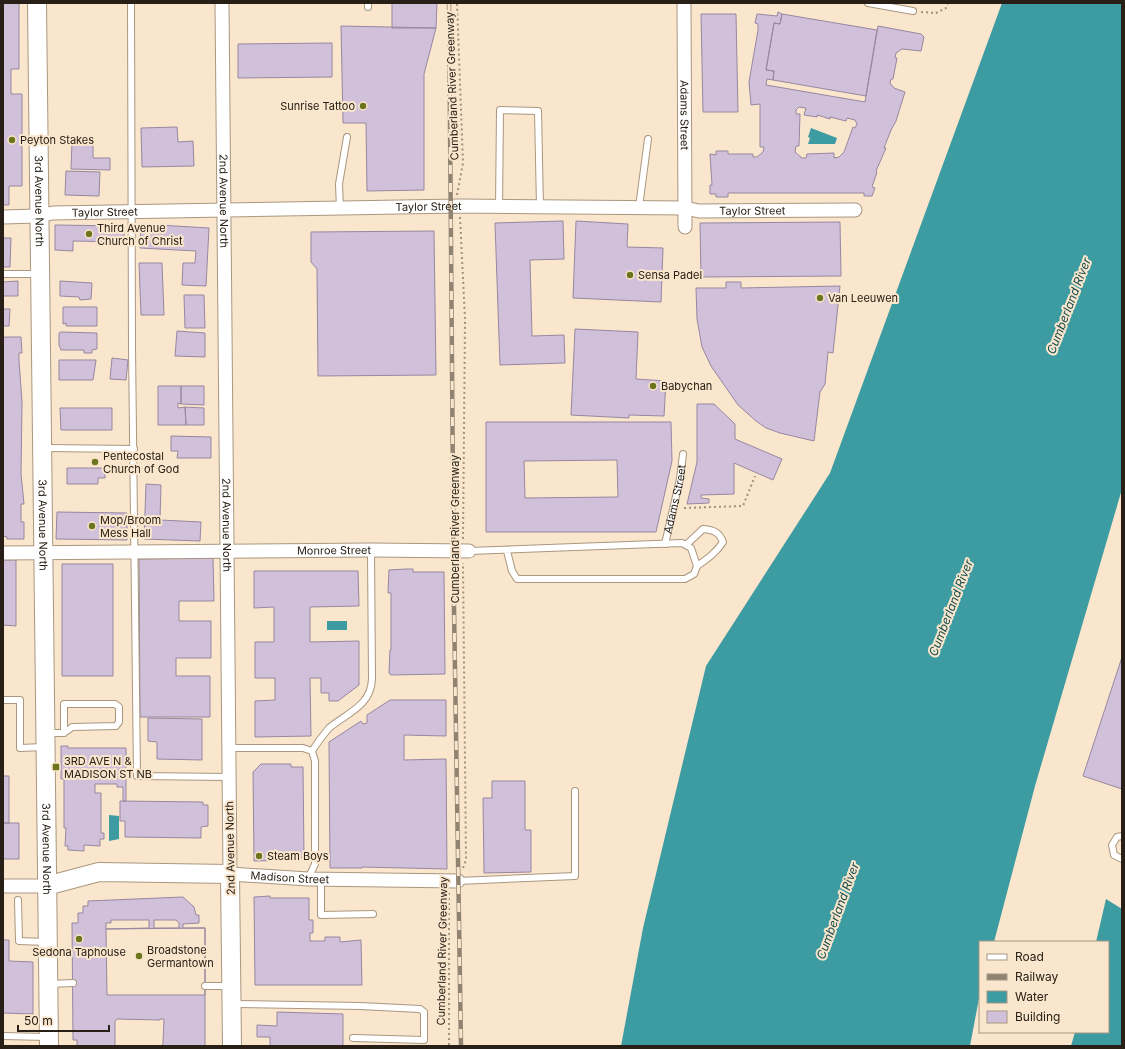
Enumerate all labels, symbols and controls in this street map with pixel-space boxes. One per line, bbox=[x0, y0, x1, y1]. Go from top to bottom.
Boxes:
street label: Cumberland River Greenway bbox=[442, 11, 462, 161]
street label: Adams Street bbox=[677, 80, 692, 151]
place label: Sunrise Tattoo bbox=[280, 99, 355, 113]
marker: Sunrise Tattoo bbox=[358, 101, 368, 111]
place label: Peyton Stakes bbox=[20, 133, 94, 147]
marker: Peyton Stakes bbox=[7, 135, 17, 145]
street label: 2nd Avenue North bbox=[216, 154, 231, 248]
street label: 3rd Avenue North bbox=[32, 155, 47, 247]
street label: Taylor Street bbox=[395, 199, 462, 214]
street label: Taylor Street bbox=[719, 203, 786, 218]
street label: Taylor Street bbox=[71, 205, 138, 220]
place label: Third Avenue Church of Christ bbox=[97, 221, 183, 248]
marker: Third Avenue Church of Christ bbox=[84, 229, 94, 239]
water label: Cumberland River bbox=[1043, 255, 1094, 356]
place label: Sensa Padel bbox=[638, 268, 702, 282]
marker: Sensa Padel bbox=[625, 270, 635, 280]
place label: Van Leeuwen bbox=[828, 291, 898, 305]
marker: Van Leeuwen bbox=[815, 293, 825, 303]
place label: Babychan bbox=[661, 379, 712, 393]
marker: Babychan bbox=[648, 381, 658, 391]
place label: Pentecostal Church of God bbox=[103, 449, 179, 476]
street label: Cumberland River Greenway bbox=[448, 455, 462, 603]
marker: Pentecostal Church of God bbox=[90, 457, 100, 467]
street label: Adams Street bbox=[661, 464, 689, 535]
street label: 2nd Avenue North bbox=[219, 478, 234, 572]
street label: 3rd Avenue North bbox=[35, 479, 51, 571]
place label: Mop/Broom Mess Hall bbox=[100, 513, 161, 540]
marker: Mop/Broom Mess Hall bbox=[87, 521, 97, 531]
street label: Monroe Street bbox=[297, 543, 372, 558]
water label: Cumberland River bbox=[925, 557, 976, 658]
place label: 3RD AVE N & MADISON ST NB bbox=[64, 754, 152, 781]
marker: 3RD AVE N & MADISON ST NB bbox=[51, 762, 61, 772]
street label: 2nd Avenue North bbox=[222, 801, 238, 895]
street label: 3rd Avenue North bbox=[39, 803, 54, 895]
place label: Steam Boys bbox=[267, 849, 329, 863]
marker: Steam Boys bbox=[254, 851, 264, 861]
water label: Cumberland River bbox=[813, 860, 862, 961]
street label: Madison Street bbox=[250, 868, 330, 886]
street label: Cumberland River Greenway bbox=[434, 876, 450, 1026]
marker: Sedona Taphouse bbox=[74, 934, 84, 944]
legend bbox=[979, 941, 1109, 1033]
place label: Broadstone Germantown bbox=[147, 943, 214, 970]
place label: Sedona Taphouse bbox=[32, 945, 126, 959]
text: Road bbox=[1015, 949, 1044, 964]
marker: Broadstone Germantown bbox=[134, 951, 144, 961]
text: Railway bbox=[1015, 969, 1059, 984]
text: Water bbox=[1015, 989, 1049, 1004]
scale bar bbox=[18, 1007, 109, 1033]
text: Building bbox=[1015, 1009, 1060, 1024]
text: 50 m bbox=[24, 1013, 53, 1028]

